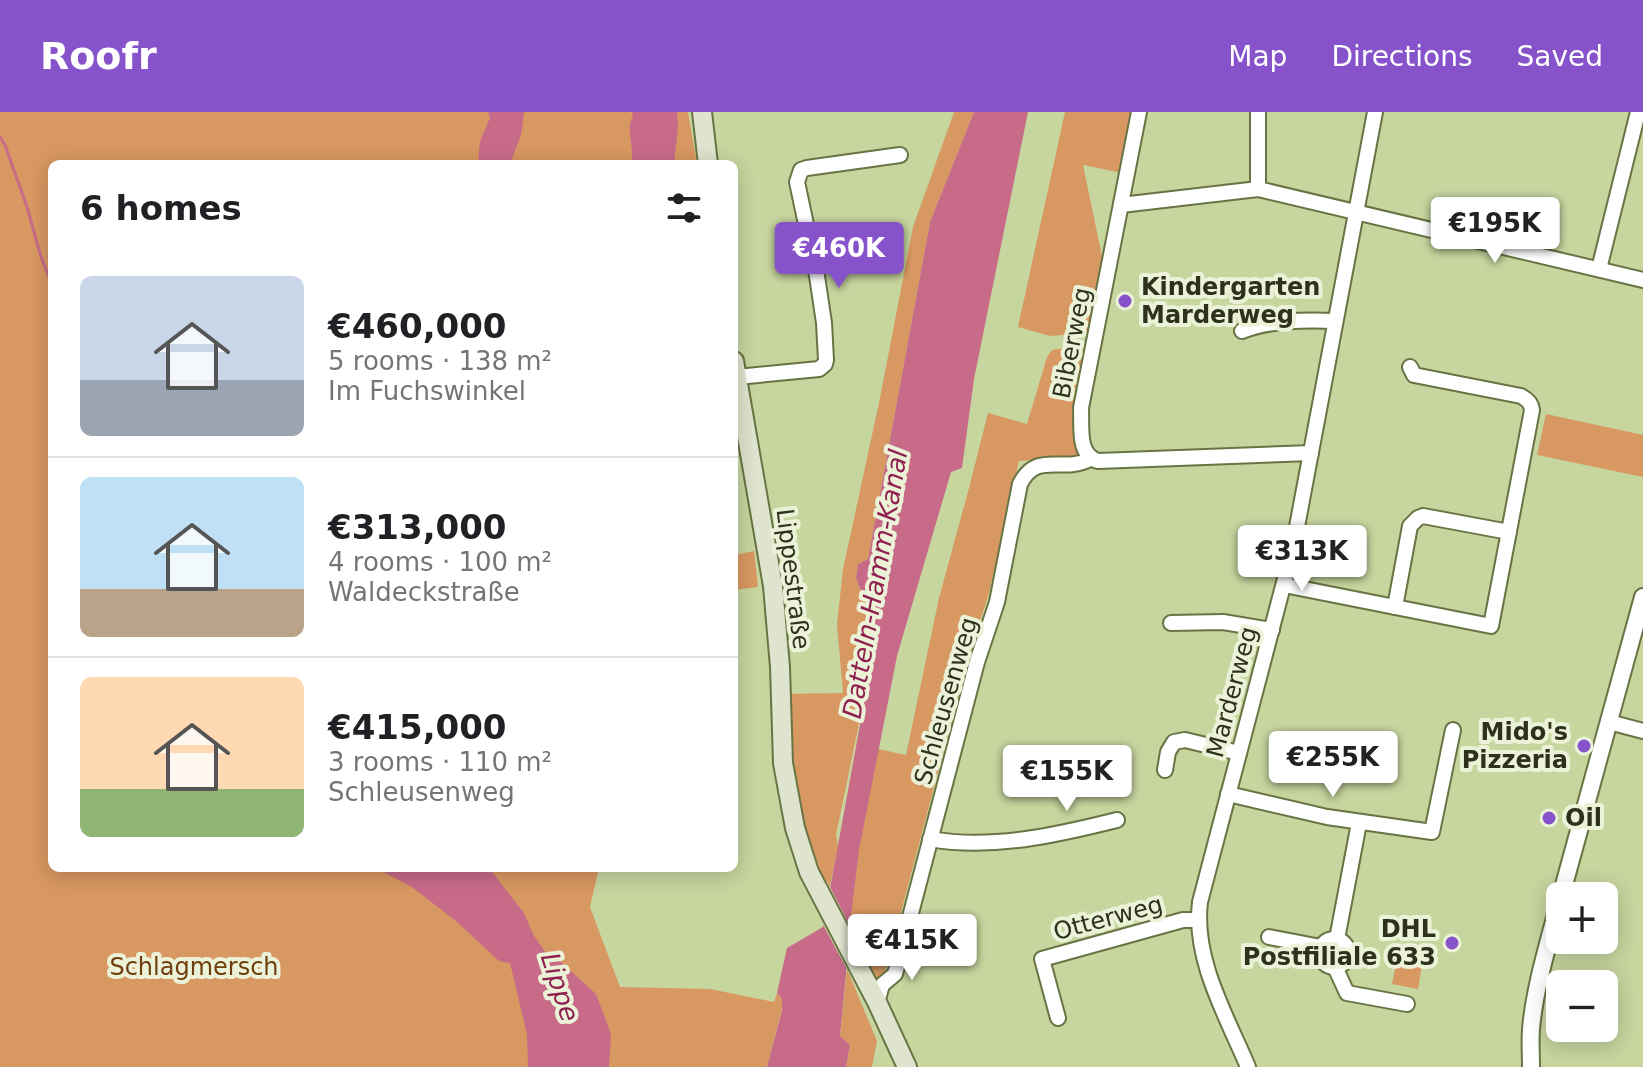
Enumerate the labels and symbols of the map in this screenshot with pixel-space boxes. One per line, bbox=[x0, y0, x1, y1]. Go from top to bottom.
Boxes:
pin: €195K bbox=[1439, 197, 1551, 265]
pin: €460K bbox=[783, 222, 895, 290]
place label: Kindergarten Marderweg bbox=[1141, 273, 1320, 329]
street label: Biberweg bbox=[1048, 285, 1096, 401]
marker: Kindergarten Marderweg bbox=[1116, 292, 1134, 310]
water label: Datteln-Hamm-Kanal bbox=[837, 446, 914, 721]
street label: Lippestraße bbox=[770, 507, 816, 651]
pin: €313K bbox=[1246, 525, 1358, 593]
street label: Schleusenweg bbox=[909, 614, 983, 788]
street label: Marderweg bbox=[1201, 623, 1263, 761]
place label: Mido's Pizzeria bbox=[1462, 718, 1568, 774]
pin: €255K bbox=[1277, 731, 1389, 799]
marker: Mido's Pizzeria bbox=[1575, 737, 1593, 755]
pin: €155K bbox=[1011, 745, 1123, 813]
place label: Oil bbox=[1565, 804, 1602, 832]
marker: Oil bbox=[1540, 809, 1558, 827]
street label: Otterweg bbox=[1050, 890, 1166, 946]
pin: €415K bbox=[856, 914, 968, 982]
place label: DHL Postfiliale 633 bbox=[1243, 915, 1436, 971]
marker: DHL Postfiliale 633 bbox=[1443, 934, 1461, 952]
water label: Lippe bbox=[535, 949, 585, 1025]
park label: Schlagmersch bbox=[109, 953, 279, 981]

